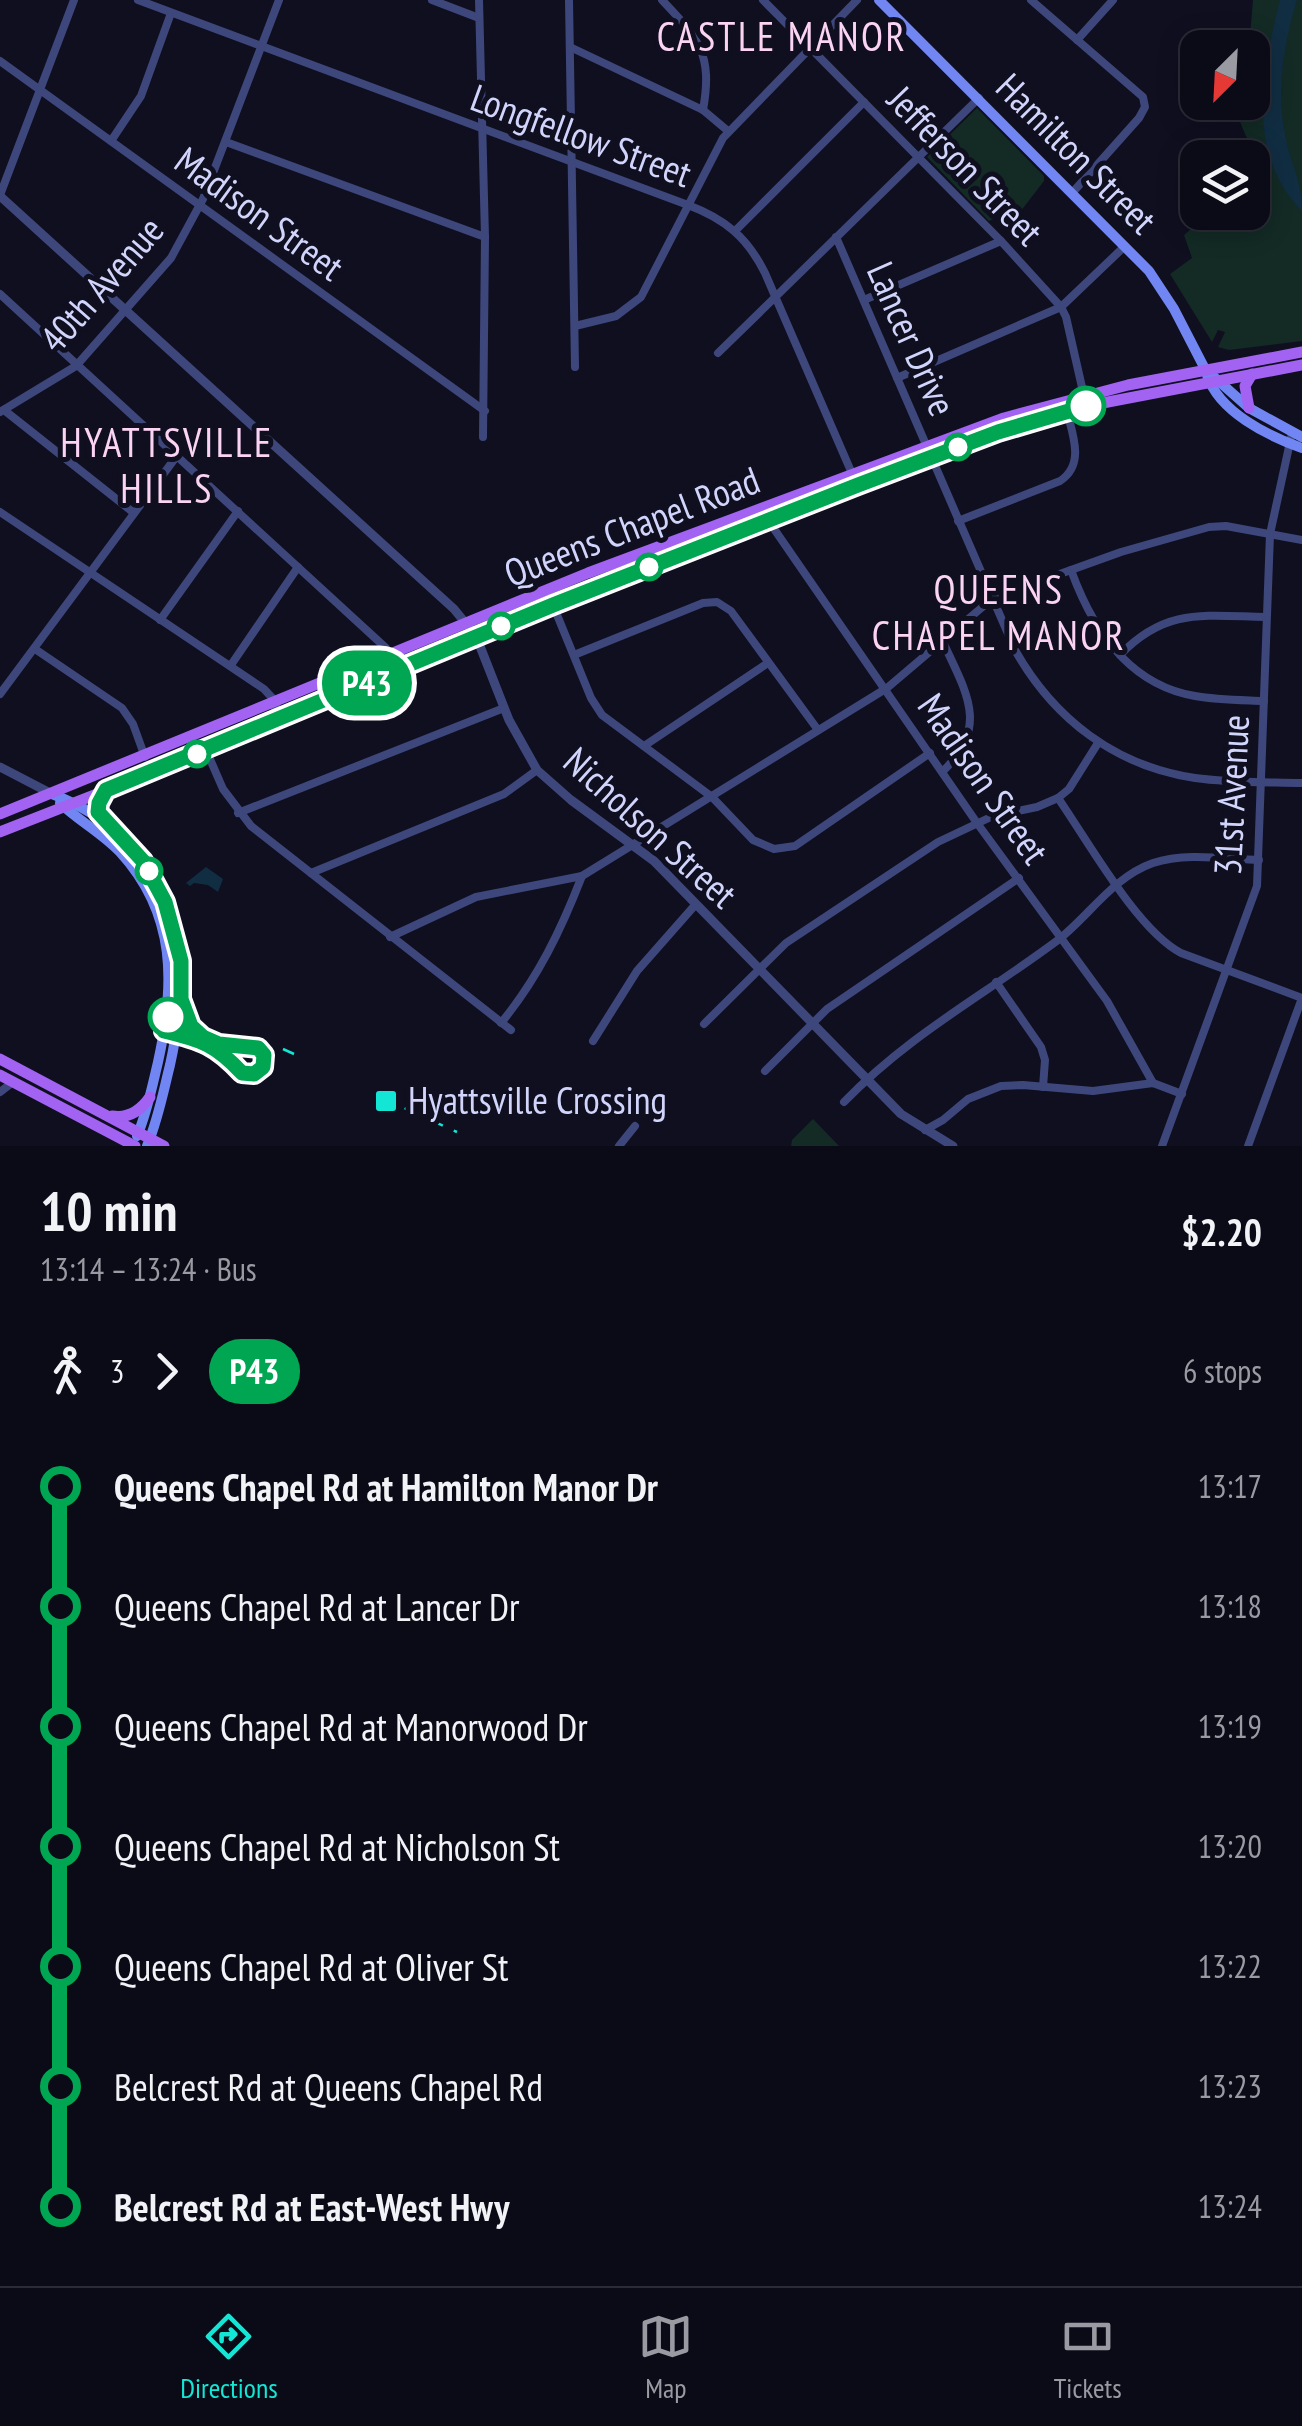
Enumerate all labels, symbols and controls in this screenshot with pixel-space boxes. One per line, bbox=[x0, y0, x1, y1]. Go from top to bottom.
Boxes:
district label: CASTLE MANOR bbox=[657, 10, 907, 62]
north arrow bbox=[1180, 30, 1270, 120]
map controls bbox=[1180, 30, 1270, 230]
street label: Hamilton Street bbox=[986, 62, 1168, 244]
street label: Longfellow Street bbox=[465, 72, 699, 197]
street label: Jefferson Street bbox=[877, 74, 1055, 255]
street label: Madison Street bbox=[166, 135, 354, 291]
button: layers bbox=[1180, 140, 1270, 230]
street label: 40th Avenue bbox=[28, 206, 173, 362]
street label: Lancer Drive bbox=[857, 254, 968, 423]
unlabelled marker bbox=[1067, 387, 1105, 425]
district label: HYATTSVILLE HILLS bbox=[60, 416, 274, 514]
unlabelled marker bbox=[945, 434, 971, 460]
street label: Queens Chapel Road bbox=[497, 454, 766, 597]
unlabelled marker bbox=[636, 554, 662, 580]
district label: QUEENS CHAPEL MANOR bbox=[872, 563, 1126, 661]
unlabelled marker bbox=[488, 613, 514, 639]
line badge: P43 bbox=[310, 650, 424, 716]
text: P43 bbox=[342, 660, 392, 706]
street label: Madison Street bbox=[908, 683, 1061, 873]
street label: 31st Avenue bbox=[1202, 713, 1259, 876]
street label: Nicholson Street bbox=[554, 736, 748, 918]
unlabelled marker bbox=[184, 741, 210, 767]
unlabelled marker bbox=[136, 858, 162, 884]
unlabelled marker bbox=[149, 998, 187, 1036]
place label: Hyattsville Crossing bbox=[408, 1075, 667, 1124]
marker: Hyattsville Crossing bbox=[373, 1088, 399, 1114]
text: 10 min bbox=[40, 1175, 177, 1246]
text: $2.20 bbox=[1181, 1207, 1262, 1256]
text: 13:14 – 13:24 · Bus bbox=[40, 1248, 257, 1290]
icon: walk bbox=[40, 1344, 95, 1399]
icon: forward bbox=[139, 1344, 194, 1399]
text: P43 bbox=[229, 1348, 280, 1394]
text: 3 bbox=[110, 1350, 124, 1392]
text: 6 stops bbox=[1183, 1350, 1262, 1392]
text: Queens Chapel Rd at Hamilton Manor Dr bbox=[114, 1462, 658, 1511]
text: 13:17 bbox=[1198, 1465, 1262, 1507]
text: Queens Chapel Rd at Lancer Dr bbox=[114, 1582, 519, 1631]
text: 13:18 bbox=[1198, 1585, 1262, 1627]
text: Queens Chapel Rd at Manorwood Dr bbox=[114, 1702, 588, 1751]
text: 13:19 bbox=[1198, 1705, 1262, 1747]
text: Queens Chapel Rd at Nicholson St bbox=[114, 1822, 560, 1871]
text: 13:20 bbox=[1198, 1825, 1262, 1867]
text: Queens Chapel Rd at Oliver St bbox=[114, 1942, 509, 1991]
text: 13:22 bbox=[1198, 1945, 1262, 1987]
text: Belcrest Rd at Queens Chapel Rd bbox=[114, 2062, 543, 2111]
text: 13:23 bbox=[1198, 2065, 1262, 2107]
text: Belcrest Rd at East-West Hwy bbox=[114, 2182, 509, 2231]
text: 13:24 bbox=[1198, 2185, 1262, 2227]
tab: Directions bbox=[180, 2309, 278, 2406]
tab: Map bbox=[638, 2309, 693, 2406]
tab: Tickets bbox=[1054, 2309, 1122, 2406]

